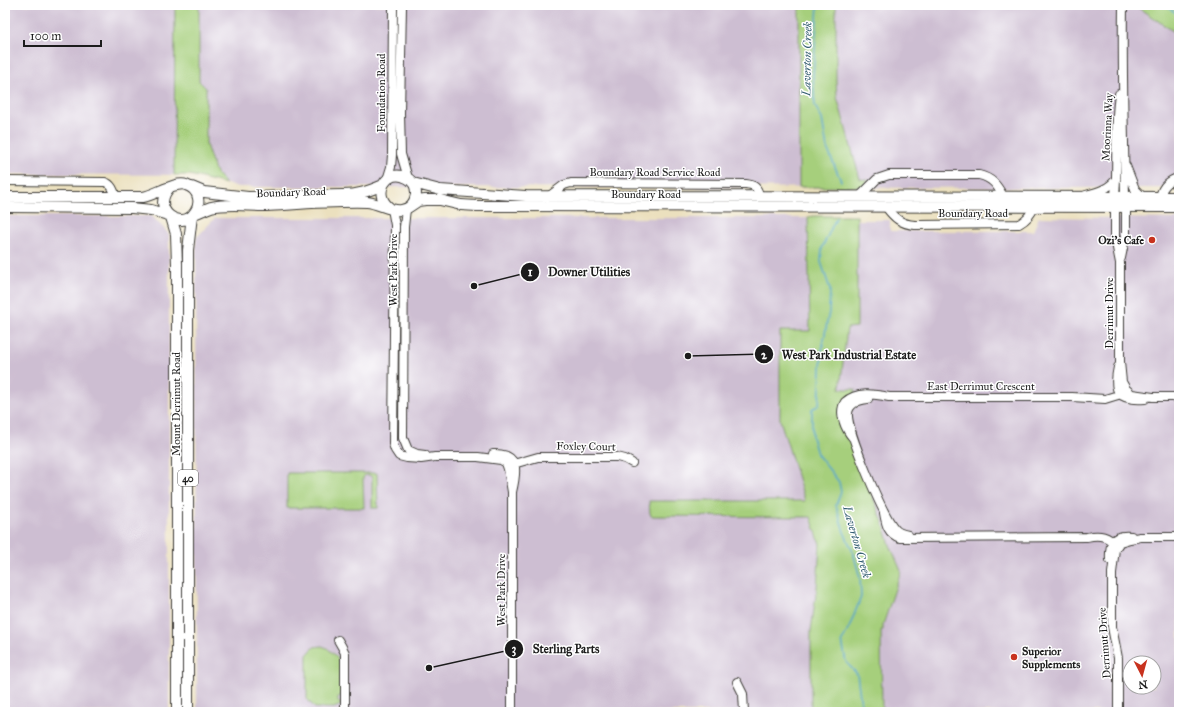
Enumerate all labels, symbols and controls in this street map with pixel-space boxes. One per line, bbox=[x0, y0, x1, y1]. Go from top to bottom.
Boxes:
water label: Laverton Creek bbox=[799, 21, 815, 97]
scale bar bbox=[24, 22, 101, 48]
text: 100 m bbox=[30, 29, 61, 43]
street label: Foundation Road bbox=[375, 53, 388, 132]
street label: Moorinna Way bbox=[1099, 92, 1116, 161]
street label: Boundary Road Service Road bbox=[590, 166, 721, 179]
street label: Boundary Road bbox=[256, 185, 327, 200]
street label: Boundary Road bbox=[611, 188, 681, 201]
street label: Boundary Road bbox=[938, 207, 1008, 220]
street label: West Park Drive bbox=[387, 233, 400, 306]
place label: Ozi's Cafe bbox=[1098, 234, 1144, 247]
marker: Ozi's Cafe bbox=[1147, 235, 1157, 245]
callout: Downer Utilities bbox=[520, 260, 638, 284]
text: 1 bbox=[528, 265, 533, 279]
text: Downer Utilities bbox=[548, 265, 631, 279]
street label: Derrimut Drive bbox=[1103, 277, 1116, 349]
callout: West Park Industrial Estate bbox=[754, 342, 924, 366]
text: 2 bbox=[761, 348, 768, 362]
text: West Park Industrial Estate bbox=[782, 348, 916, 362]
street label: Mount Derrimut Road bbox=[170, 351, 183, 456]
street label: East Derrimut Crescent bbox=[927, 380, 1035, 393]
street label: Foxley Court bbox=[556, 439, 616, 454]
road number: 40 bbox=[178, 470, 198, 486]
water label: Laverton Creek bbox=[840, 503, 874, 580]
street label: West Park Drive bbox=[495, 553, 508, 626]
street label: Derrimut Drive bbox=[1095, 607, 1113, 679]
callout: Sterling Parts bbox=[504, 637, 607, 661]
text: 3 bbox=[512, 642, 517, 657]
text: Sterling Parts bbox=[533, 642, 600, 657]
place label: Superior Supplements bbox=[1022, 645, 1080, 672]
marker: Superior Supplements bbox=[1009, 652, 1019, 662]
north arrow bbox=[1122, 655, 1162, 695]
text: N bbox=[1137, 677, 1148, 691]

